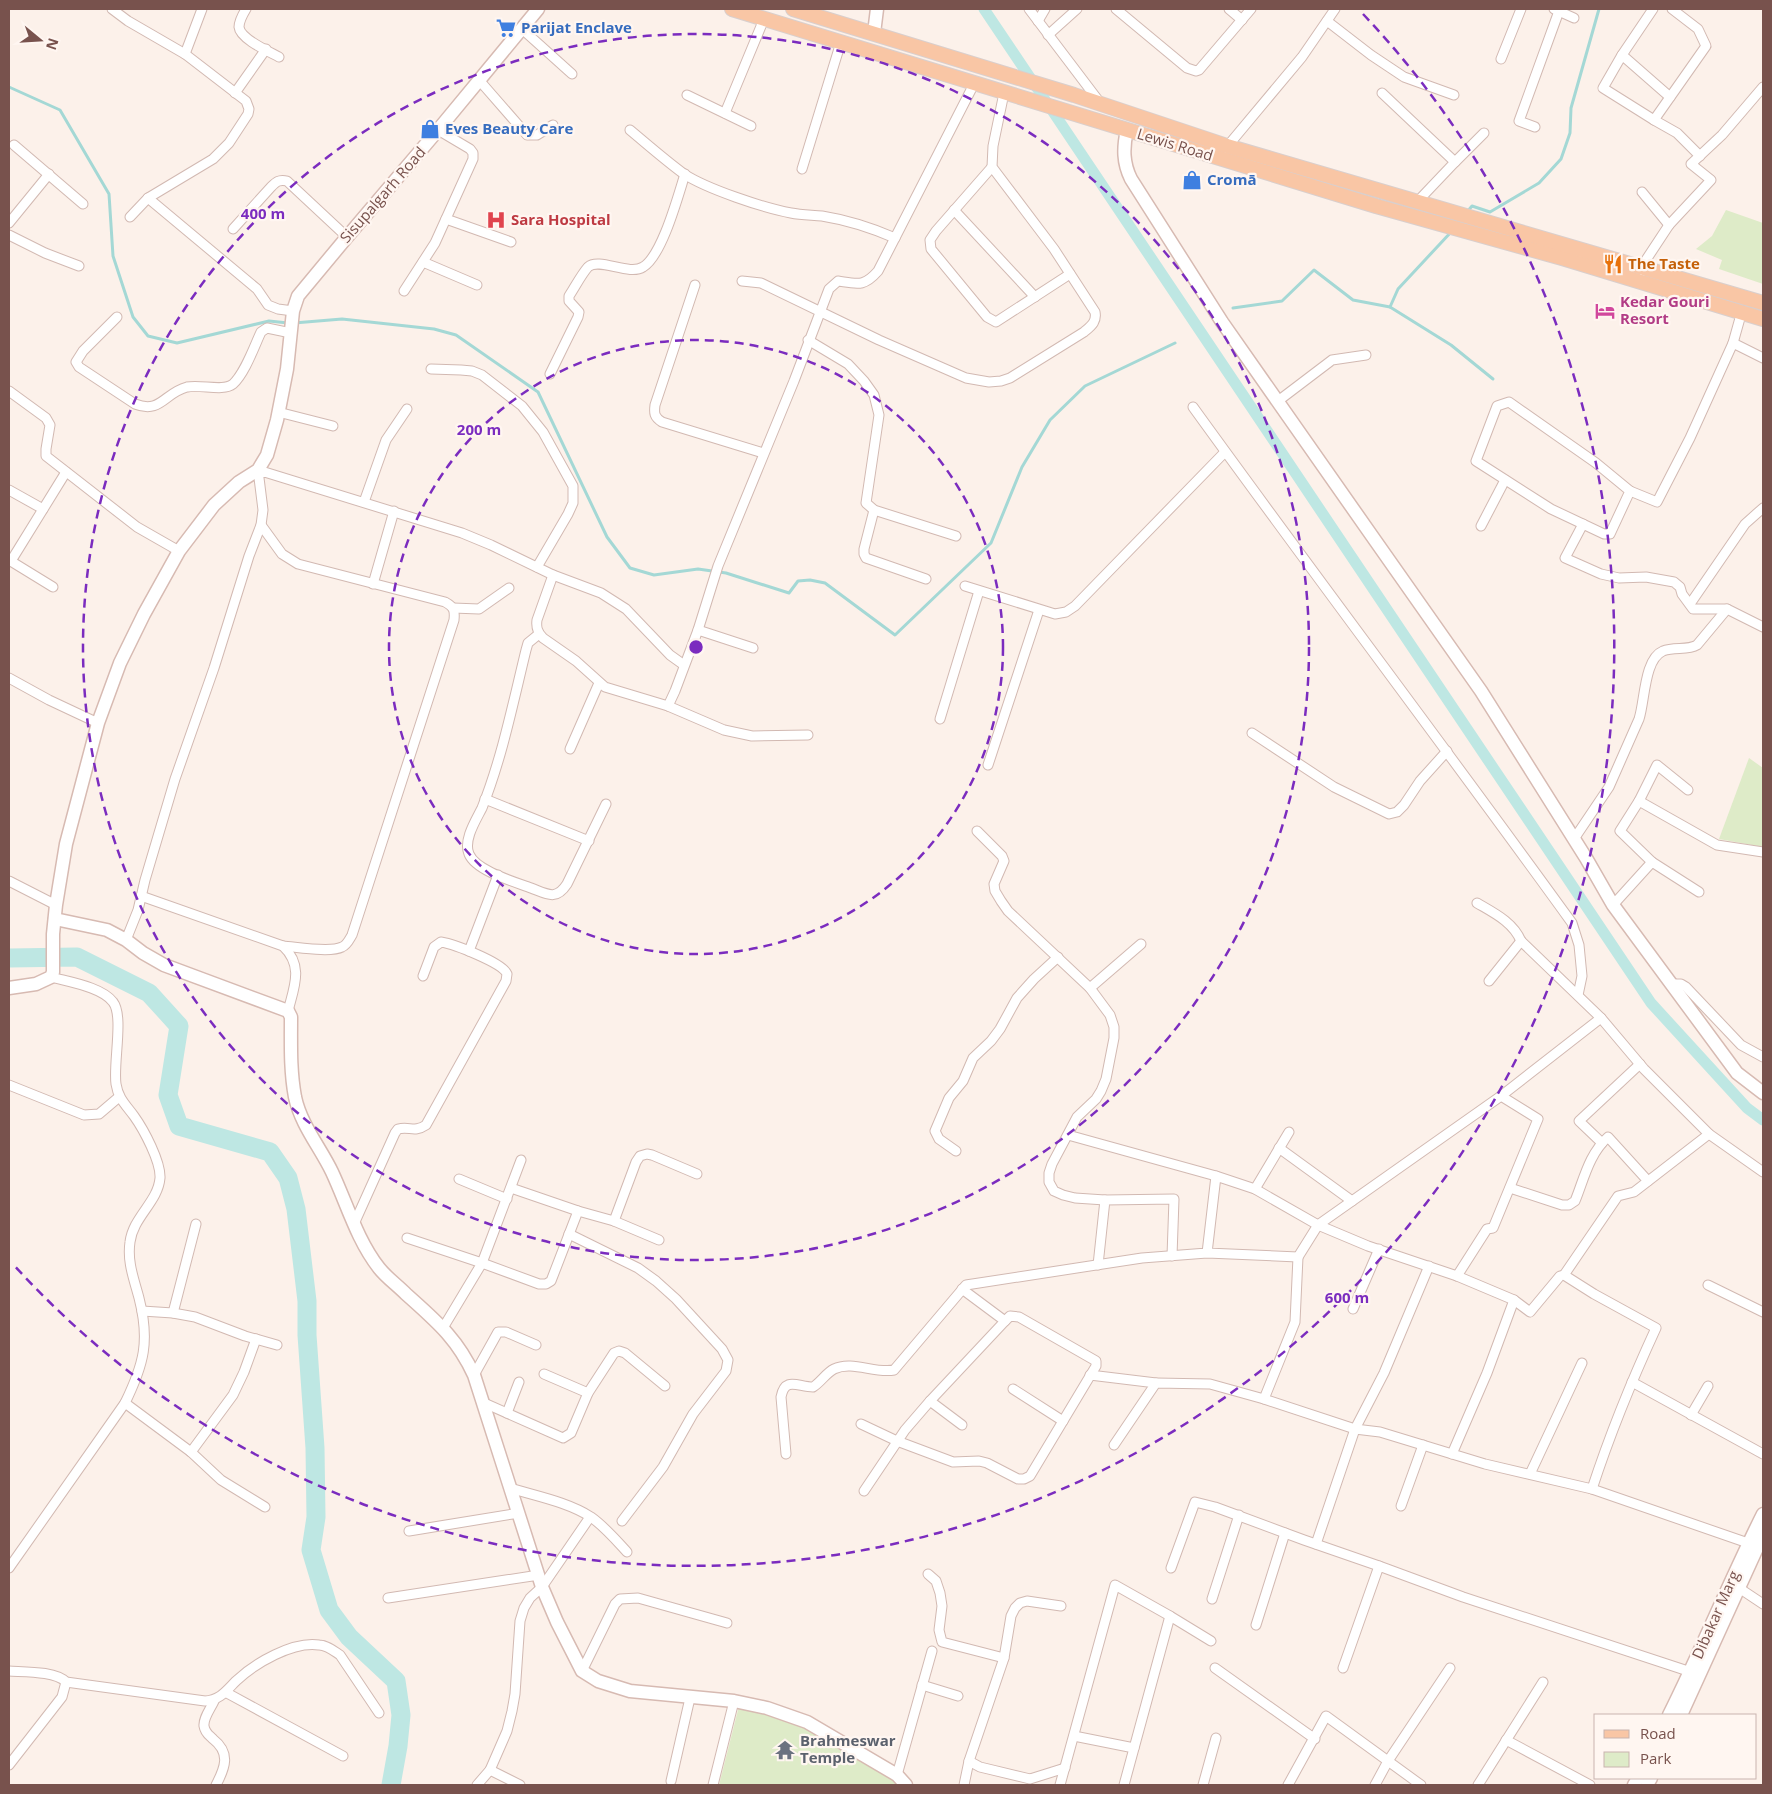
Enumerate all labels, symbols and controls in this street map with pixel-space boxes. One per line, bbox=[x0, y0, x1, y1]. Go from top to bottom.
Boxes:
north arrow bbox=[15, 15, 65, 65]
supermarket icon: Parijat Enclave bbox=[495, 17, 517, 39]
place label: Parijat Enclave bbox=[521, 17, 632, 37]
text: N bbox=[42, 36, 64, 53]
shop icon: Eves Beauty Care bbox=[419, 118, 441, 140]
place label: Eves Beauty Care bbox=[445, 118, 573, 138]
street label: Lewis Road bbox=[1135, 123, 1216, 165]
street label: Sisupalgarh Road bbox=[335, 142, 430, 247]
shop icon: Cromā bbox=[1181, 169, 1203, 191]
place label: Cromā bbox=[1207, 169, 1256, 189]
text: 400 m bbox=[241, 203, 285, 223]
hospital icon: Sara Hospital bbox=[485, 209, 507, 231]
place label: Sara Hospital bbox=[511, 209, 611, 229]
restaurant icon: The Taste bbox=[1602, 253, 1624, 275]
place label: The Taste bbox=[1628, 253, 1700, 273]
place label: Kedar Gouri Resort bbox=[1620, 291, 1709, 328]
hotel icon: Kedar Gouri Resort bbox=[1594, 300, 1616, 322]
text: 200 m bbox=[457, 419, 501, 439]
centre of rings bbox=[687, 638, 705, 656]
text: 600 m bbox=[1325, 1287, 1369, 1307]
street label: Dibakar Marg bbox=[1687, 1567, 1743, 1662]
legend bbox=[1594, 1714, 1757, 1779]
text: Road bbox=[1640, 1723, 1676, 1743]
place label: Brahmeswar Temple bbox=[800, 1730, 896, 1767]
temple icon: Brahmeswar Temple bbox=[774, 1739, 796, 1761]
text: Park bbox=[1640, 1748, 1671, 1768]

